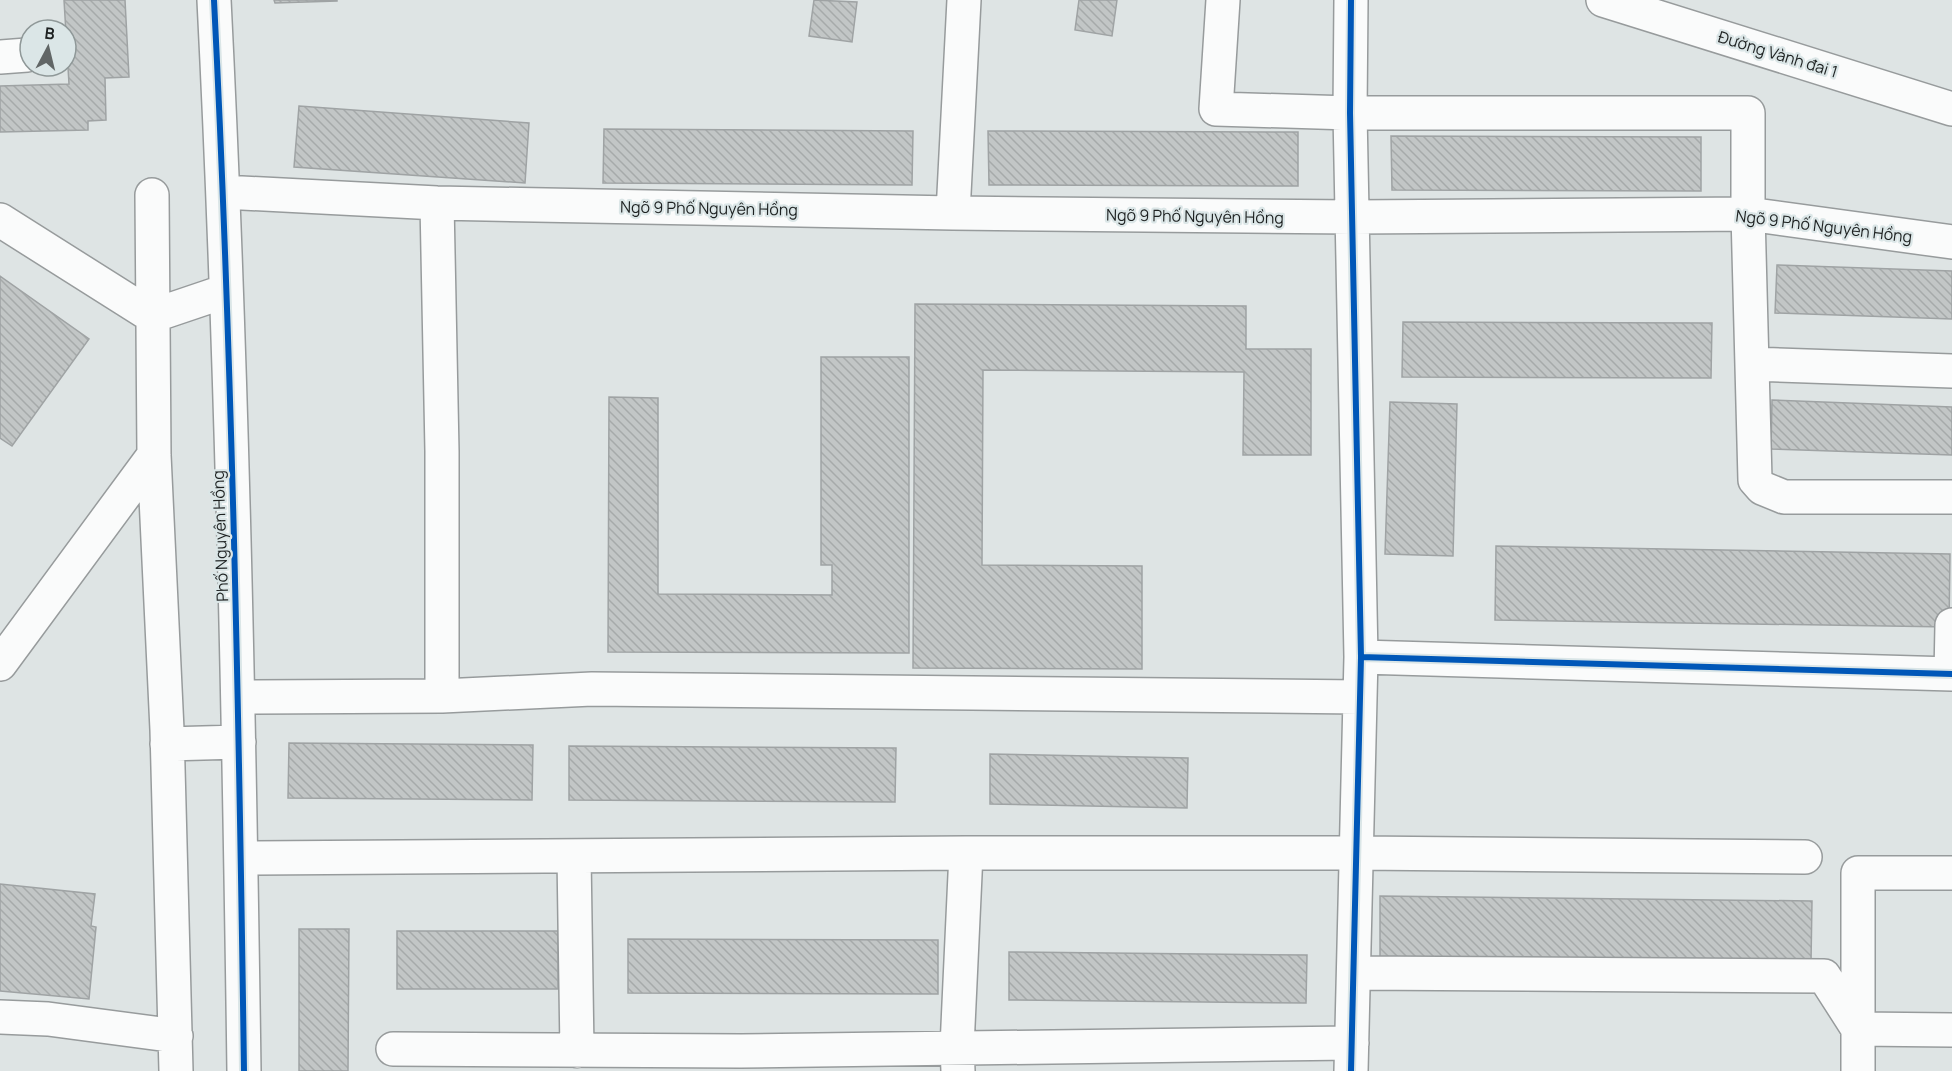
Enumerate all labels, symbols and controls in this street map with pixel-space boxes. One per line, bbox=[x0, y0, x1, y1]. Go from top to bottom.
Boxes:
north arrow bbox=[18, 18, 78, 78]
text: B bbox=[43, 22, 56, 45]
street label: Đường Vành đai 1 bbox=[1716, 25, 1840, 83]
street label: Ngõ 9 Phố Nguyên Hồng bbox=[620, 195, 798, 221]
street label: Ngõ 9 Phố Nguyên Hồng bbox=[1106, 203, 1284, 229]
street label: Ngõ 9 Phố Nguyên Hồng bbox=[1735, 204, 1913, 248]
street label: Phố Nguyên Hồng bbox=[207, 470, 233, 602]

